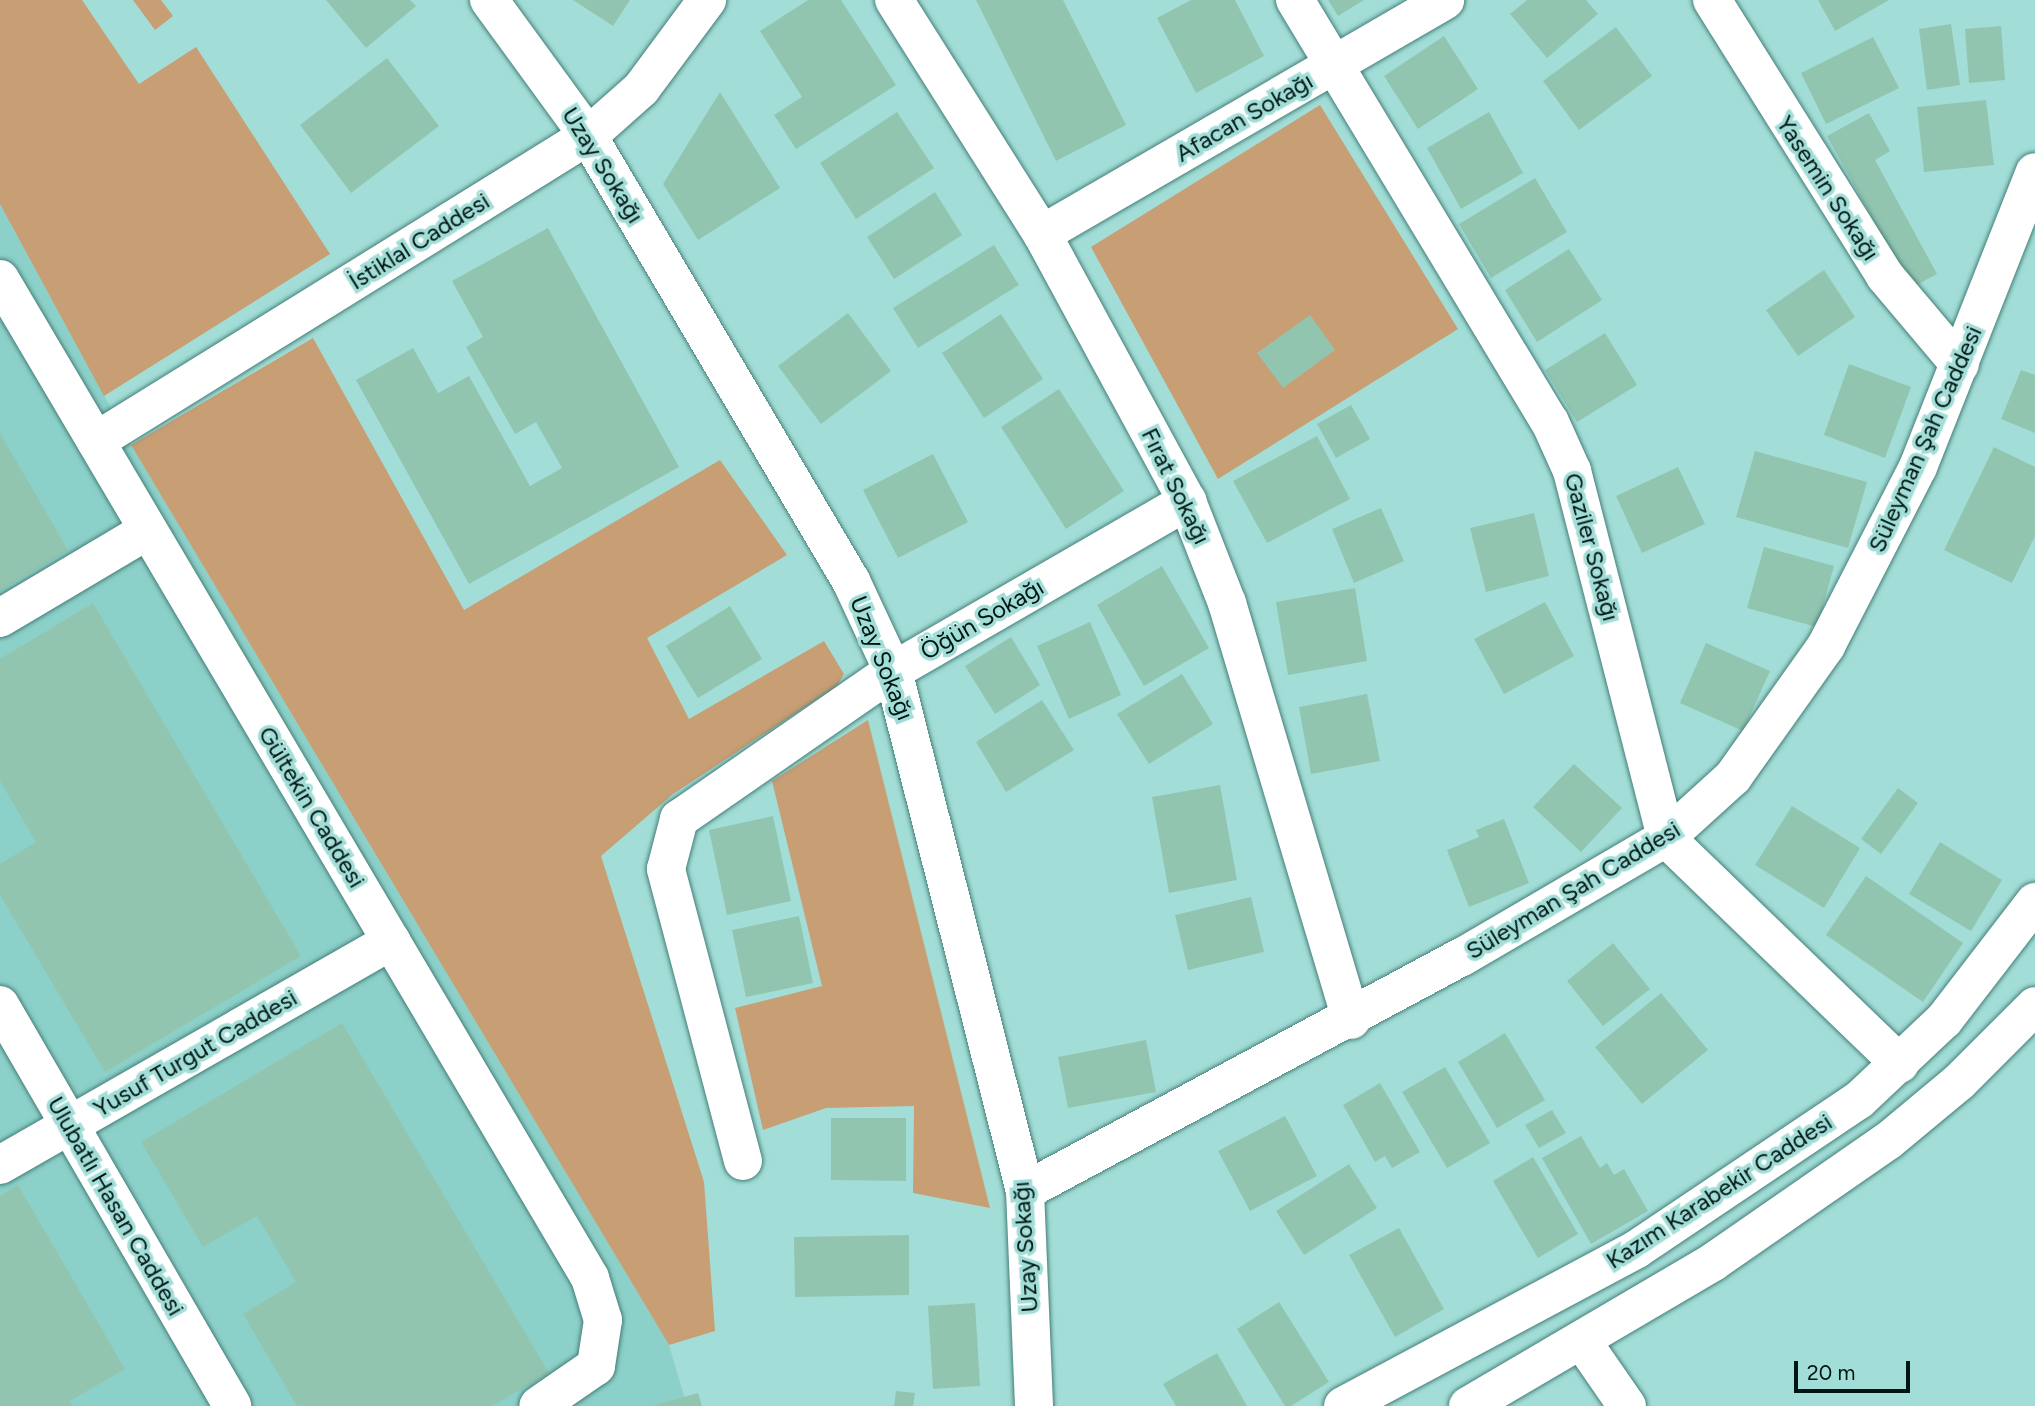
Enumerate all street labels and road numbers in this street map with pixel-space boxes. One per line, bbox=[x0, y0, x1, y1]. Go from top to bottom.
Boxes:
street label: Afacan Sokağı bbox=[1170, 66, 1318, 168]
street label: Uzay Sokağı bbox=[556, 102, 650, 228]
street label: Yasemin Sokağı bbox=[1770, 110, 1886, 266]
street label: İstiklal Caddesi bbox=[343, 186, 495, 296]
street label: Süleyman Şah Caddesi bbox=[1862, 321, 1988, 557]
street label: Fırat Sokağı bbox=[1135, 423, 1217, 549]
street label: Gaziler Sokağı bbox=[1558, 470, 1626, 624]
street label: Öğün Sokağı bbox=[915, 572, 1049, 666]
street label: Uzay Sokağı bbox=[844, 592, 920, 724]
street label: Gültekin Caddesi bbox=[253, 721, 371, 893]
street label: Süleyman Şah Caddesi bbox=[1461, 815, 1685, 965]
street label: Yusuf Turgut Caddesi bbox=[88, 983, 302, 1123]
street label: Ulubatlı Hasan Caddesi bbox=[41, 1091, 191, 1321]
street label: Kazım Karabekir Caddesi bbox=[1601, 1107, 1837, 1275]
street label: Uzay Sokağı bbox=[1006, 1181, 1044, 1313]

